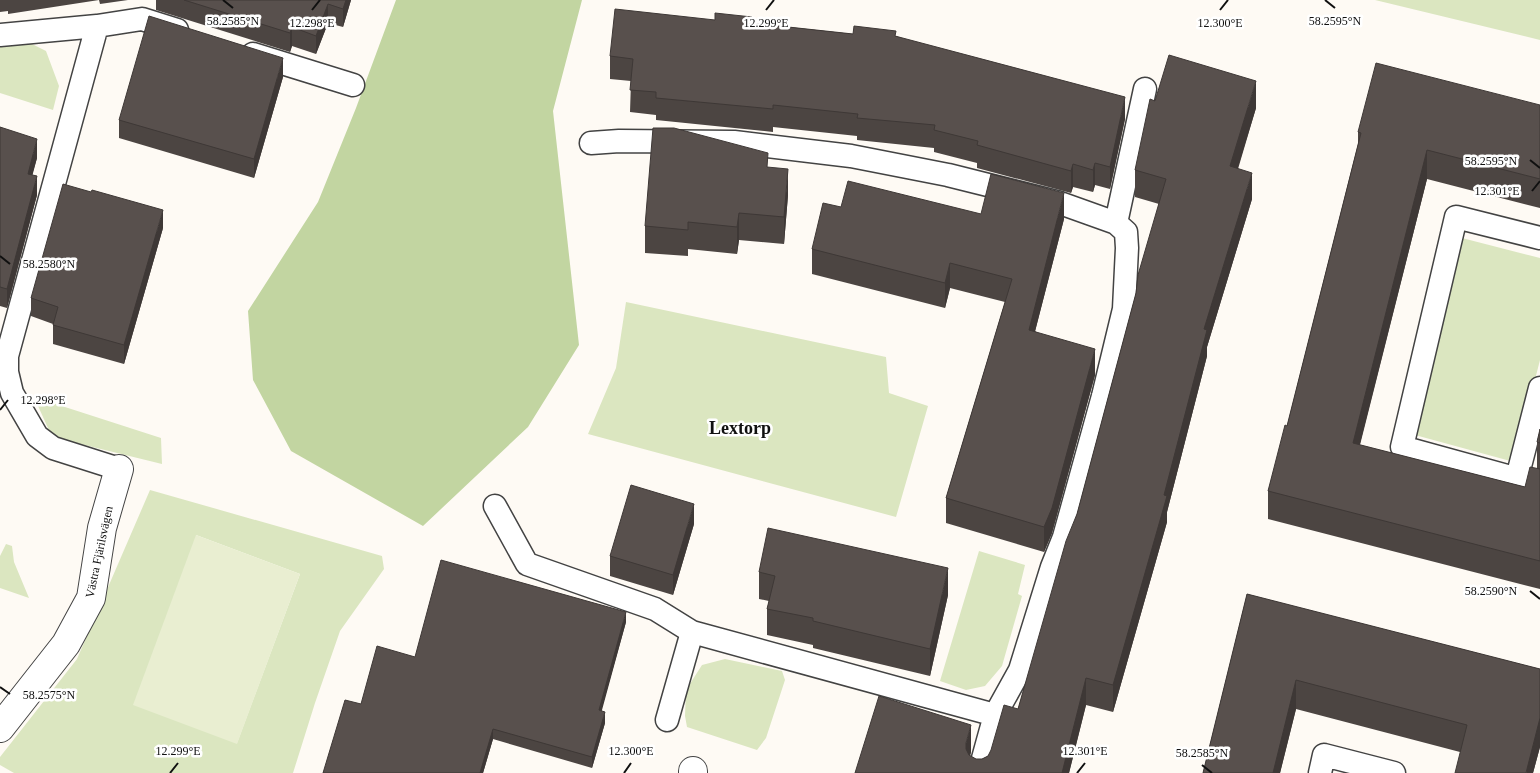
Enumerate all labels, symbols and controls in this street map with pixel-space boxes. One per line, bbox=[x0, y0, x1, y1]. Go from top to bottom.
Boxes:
text: 58.2585°N bbox=[207, 14, 260, 28]
text: 58.2595°N bbox=[1309, 14, 1362, 28]
text: 12.298°E bbox=[289, 16, 335, 30]
text: 12.299°E bbox=[743, 16, 789, 30]
text: 12.300°E bbox=[1197, 16, 1243, 30]
text: 58.2595°N bbox=[1465, 154, 1518, 168]
text: 12.301°E bbox=[1474, 184, 1520, 198]
text: 58.2580°N bbox=[23, 257, 76, 271]
text: 12.298°E bbox=[20, 393, 66, 407]
district label: Lextorp bbox=[709, 418, 771, 438]
street label: Västra Fjärilsvägen bbox=[82, 505, 116, 599]
text: 58.2590°N bbox=[1465, 584, 1518, 598]
text: 58.2575°N bbox=[23, 688, 76, 702]
text: 12.299°E bbox=[155, 744, 201, 758]
text: 12.300°E bbox=[608, 744, 654, 758]
text: 12.301°E bbox=[1062, 744, 1108, 758]
text: 58.2585°N bbox=[1176, 746, 1229, 760]

